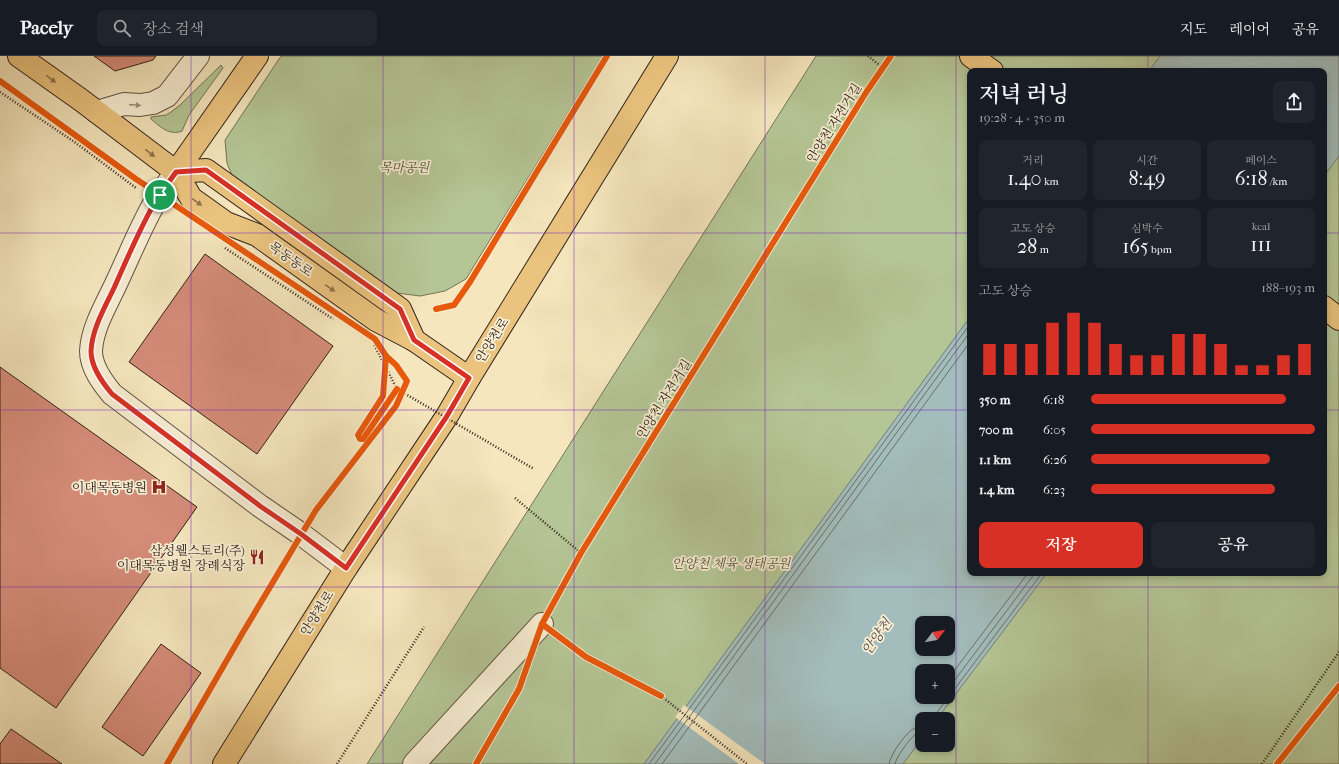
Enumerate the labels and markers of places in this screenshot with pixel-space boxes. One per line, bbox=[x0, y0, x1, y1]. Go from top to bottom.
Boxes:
pin bbox=[143, 178, 177, 212]
hospital icon: 이대목동병원 bbox=[150, 478, 168, 496]
place label: 이대목동병원 bbox=[72, 480, 147, 495]
place label: 삼성웰스토리(주) 이대목동병원 장례식장 bbox=[117, 543, 245, 573]
restaurant icon: 삼성웰스토리(주) 이대목동병원 장례식장 bbox=[248, 548, 266, 566]

